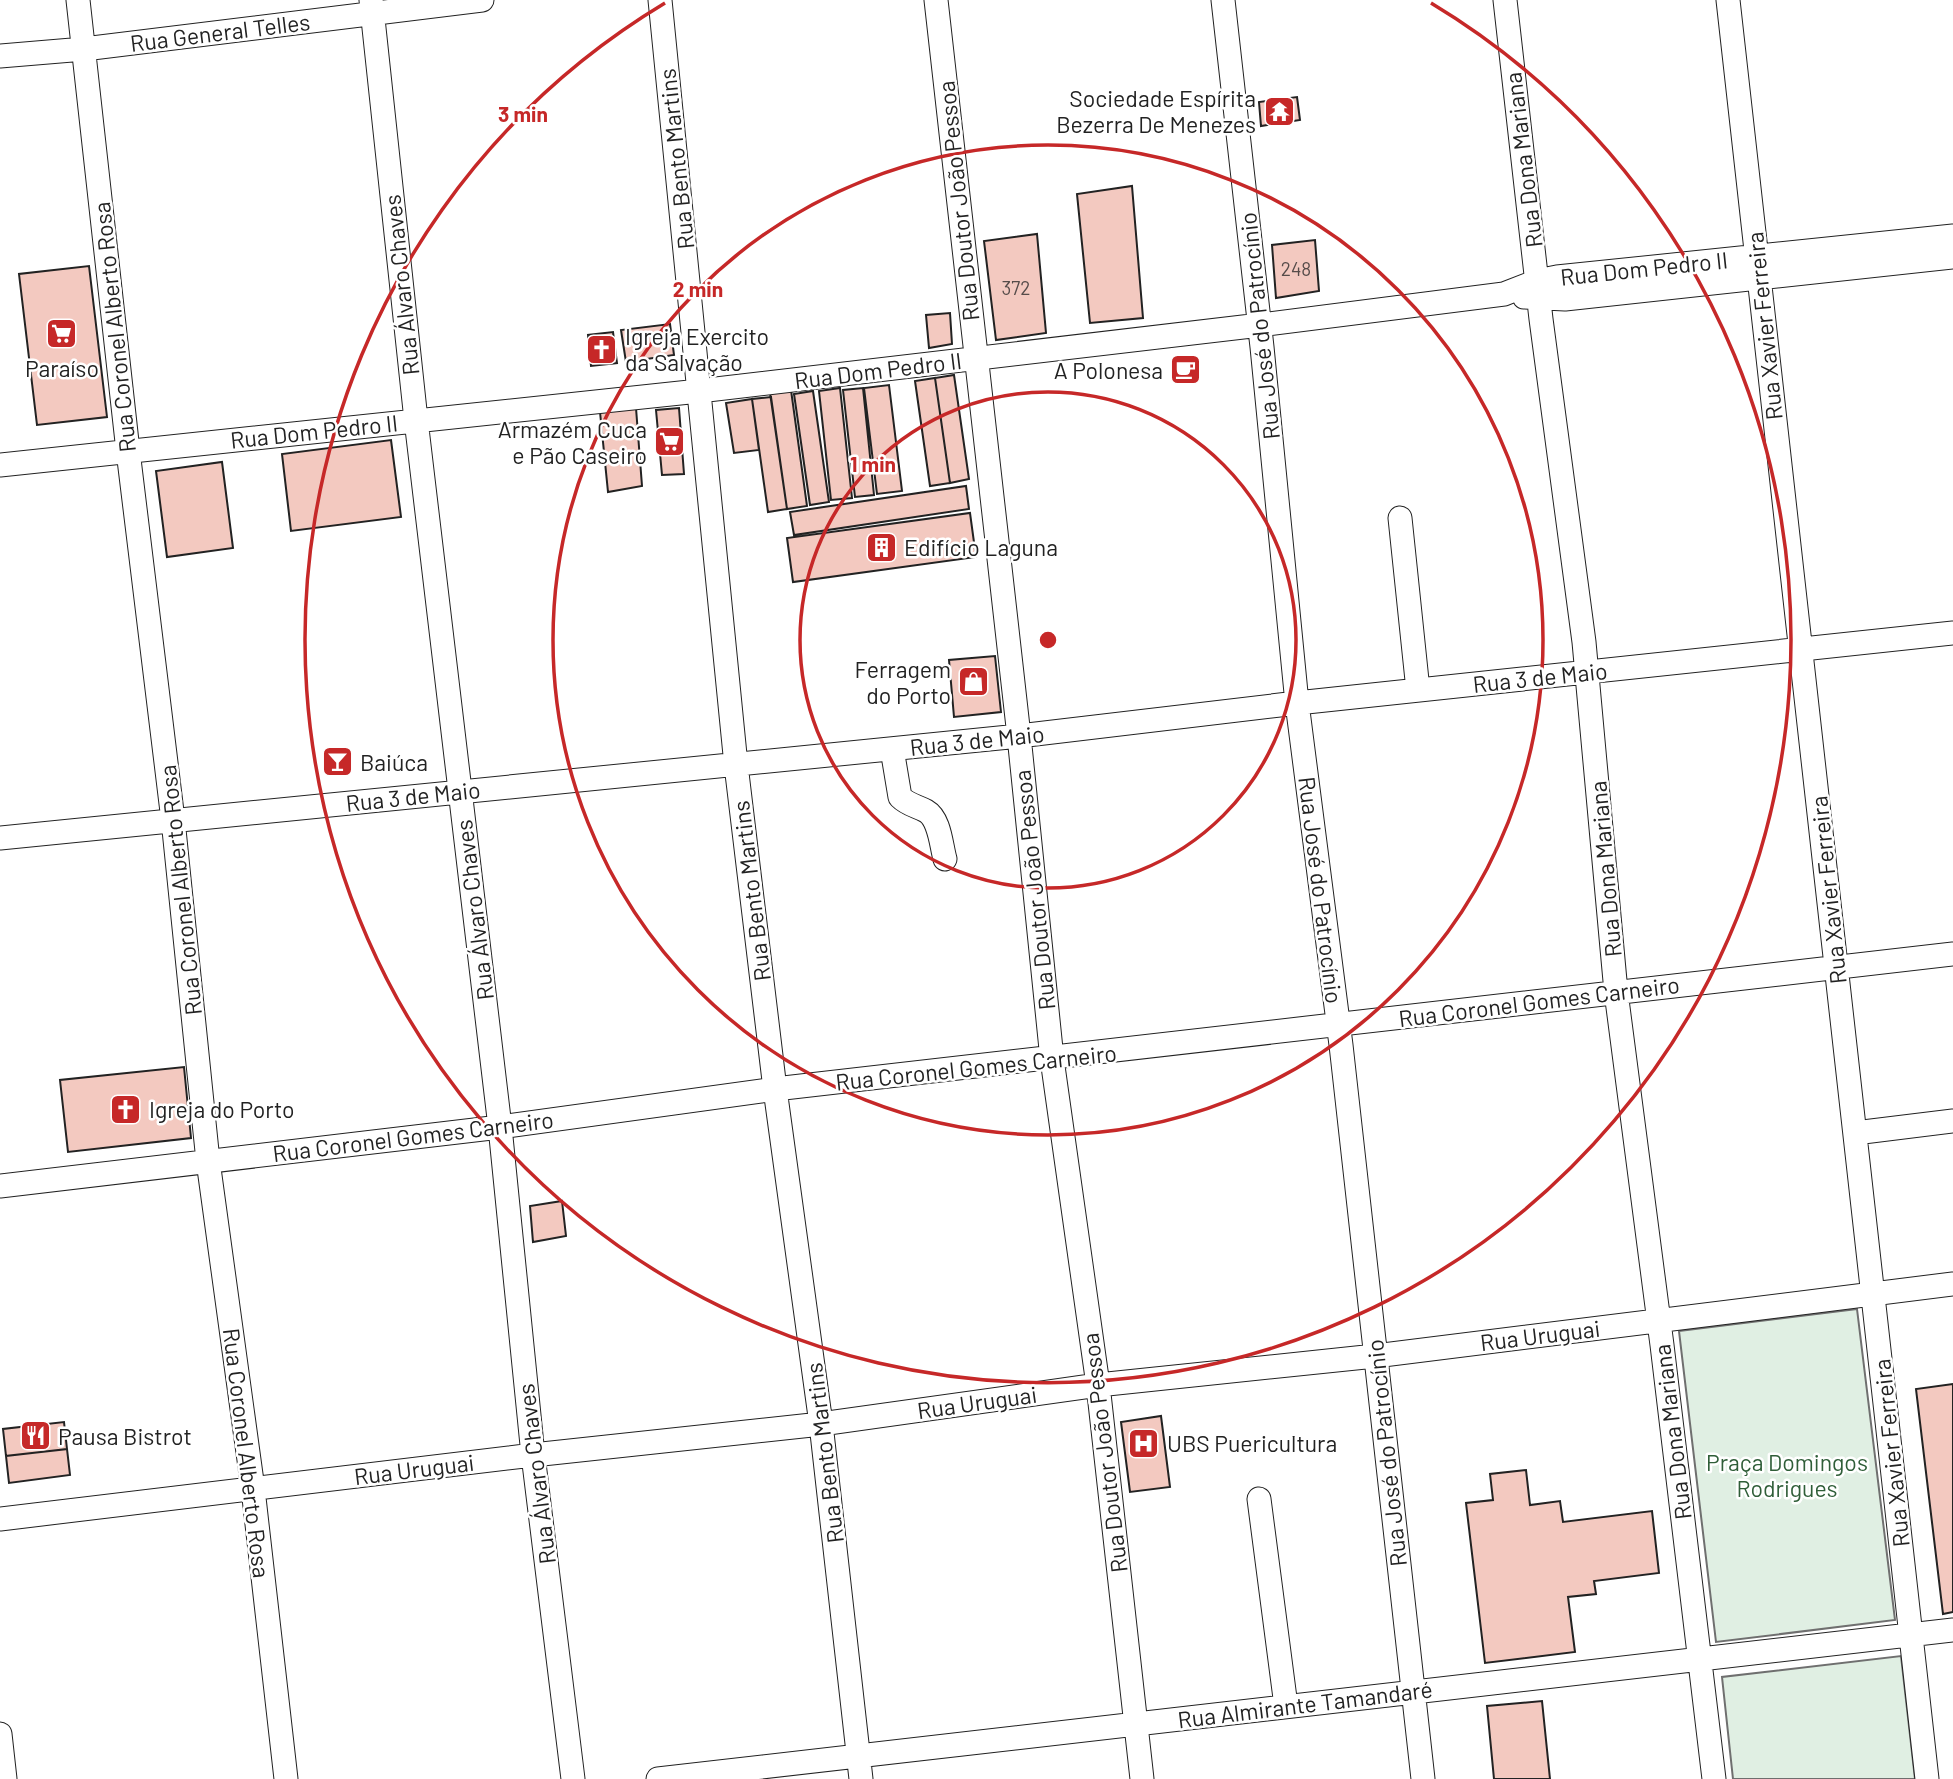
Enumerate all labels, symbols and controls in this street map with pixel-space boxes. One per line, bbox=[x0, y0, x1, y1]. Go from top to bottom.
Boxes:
street label: Rua General Telles bbox=[128, 7, 312, 57]
street label: Rua Bento Martins bbox=[653, 67, 699, 251]
street label: Rua Dona Mariana bbox=[1498, 71, 1548, 249]
street label: Rua Doutor João Pessoa bbox=[931, 80, 985, 322]
place label: Sociedade Espírita Bezerra De Menezes bbox=[1056, 84, 1256, 138]
temple icon: Sociedade Espírita Bezerra De Menezes bbox=[1262, 94, 1296, 128]
text: 3 min bbox=[498, 101, 548, 126]
street label: Rua Álvaro Chaves bbox=[378, 193, 424, 377]
street label: Rua Coronel Alberto Rosa bbox=[87, 200, 141, 454]
street label: Rua José do Patrocínio bbox=[1233, 211, 1285, 441]
street label: Rua Xavier Ferreira bbox=[1740, 231, 1788, 421]
street label: Rua Dom Pedro II bbox=[1559, 245, 1729, 291]
house number: 248 bbox=[1281, 257, 1311, 280]
text: 2 min bbox=[673, 276, 723, 301]
house number: 372 bbox=[1002, 276, 1030, 299]
supermarket icon: Paraíso bbox=[45, 317, 79, 351]
place label: Igreja Exercito da Salvação bbox=[625, 322, 769, 376]
church icon: Igreja Exercito da Salvação bbox=[585, 332, 619, 366]
street label: Rua Dom Pedro II bbox=[793, 346, 963, 394]
cafe icon: A Polonesa bbox=[1169, 353, 1203, 387]
place label: Paraíso bbox=[25, 354, 99, 382]
place label: A Polonesa bbox=[1054, 356, 1163, 384]
street label: Rua Dom Pedro II bbox=[229, 408, 399, 454]
place label: Armazém Cuca e Pão Caseiro bbox=[498, 415, 647, 469]
supermarket icon: Armazém Cuca e Pão Caseiro bbox=[653, 425, 687, 459]
text: 1 min bbox=[850, 451, 896, 476]
building icon: Edifício Laguna bbox=[864, 530, 898, 564]
place label: Edifício Laguna bbox=[904, 533, 1058, 561]
centre of rings bbox=[1036, 628, 1060, 652]
place label: Ferragem do Porto bbox=[855, 655, 951, 709]
street label: Rua 3 de Maio bbox=[1471, 656, 1609, 698]
shop icon: Ferragem do Porto bbox=[957, 665, 991, 699]
street label: Rua 3 de Maio bbox=[908, 719, 1046, 761]
bar icon: Baiúca bbox=[320, 745, 354, 779]
place label: Baiúca bbox=[360, 748, 428, 776]
street label: Rua Coronel Alberto Rosa bbox=[153, 763, 207, 1017]
street label: Rua Doutor João Pessoa bbox=[1007, 769, 1061, 1011]
street label: Rua 3 de Maio bbox=[344, 775, 482, 817]
street label: Rua José do Patrocínio bbox=[1293, 775, 1349, 1005]
street label: Rua Dona Mariana bbox=[1583, 780, 1627, 958]
street label: Rua Xavier Ferreira bbox=[1804, 795, 1852, 985]
street label: Rua Bento Martins bbox=[726, 799, 776, 983]
street label: Rua Álvaro Chaves bbox=[449, 818, 499, 1002]
street label: Rua Coronel Gomes Carneiro bbox=[1397, 970, 1681, 1032]
street label: Rua Coronel Gomes Carneiro bbox=[834, 1038, 1118, 1096]
church icon: Igreja do Porto bbox=[109, 1092, 143, 1126]
place label: Igreja do Porto bbox=[149, 1095, 294, 1123]
street label: Rua Coronel Gomes Carneiro bbox=[271, 1105, 555, 1167]
street label: Rua Uruguai bbox=[1478, 1314, 1602, 1356]
street label: Rua Coronel Alberto Rosa bbox=[218, 1326, 276, 1580]
street label: Rua Doutor João Pessoa bbox=[1075, 1332, 1133, 1574]
street label: Rua José do Patrocínio bbox=[1360, 1338, 1412, 1568]
street label: Rua Dona Mariana bbox=[1647, 1343, 1697, 1521]
street label: Rua Xavier Ferreira bbox=[1867, 1358, 1915, 1548]
street label: Rua Bento Martins bbox=[799, 1361, 849, 1545]
street label: Rua Uruguai bbox=[915, 1380, 1039, 1424]
street label: Rua Álvaro Chaves bbox=[511, 1382, 561, 1566]
restaurant icon: Pausa Bistrot bbox=[18, 1419, 52, 1453]
place label: Pausa Bistrot bbox=[58, 1422, 192, 1450]
hospital icon: UBS Puericultura bbox=[1127, 1426, 1161, 1460]
place label: UBS Puericultura bbox=[1167, 1429, 1337, 1457]
street label: Rua Uruguai bbox=[352, 1448, 476, 1490]
park label: Praça Domingos Rodrigues bbox=[1706, 1448, 1868, 1502]
street label: Rua Almirante Tamandaré bbox=[1176, 1674, 1434, 1734]

